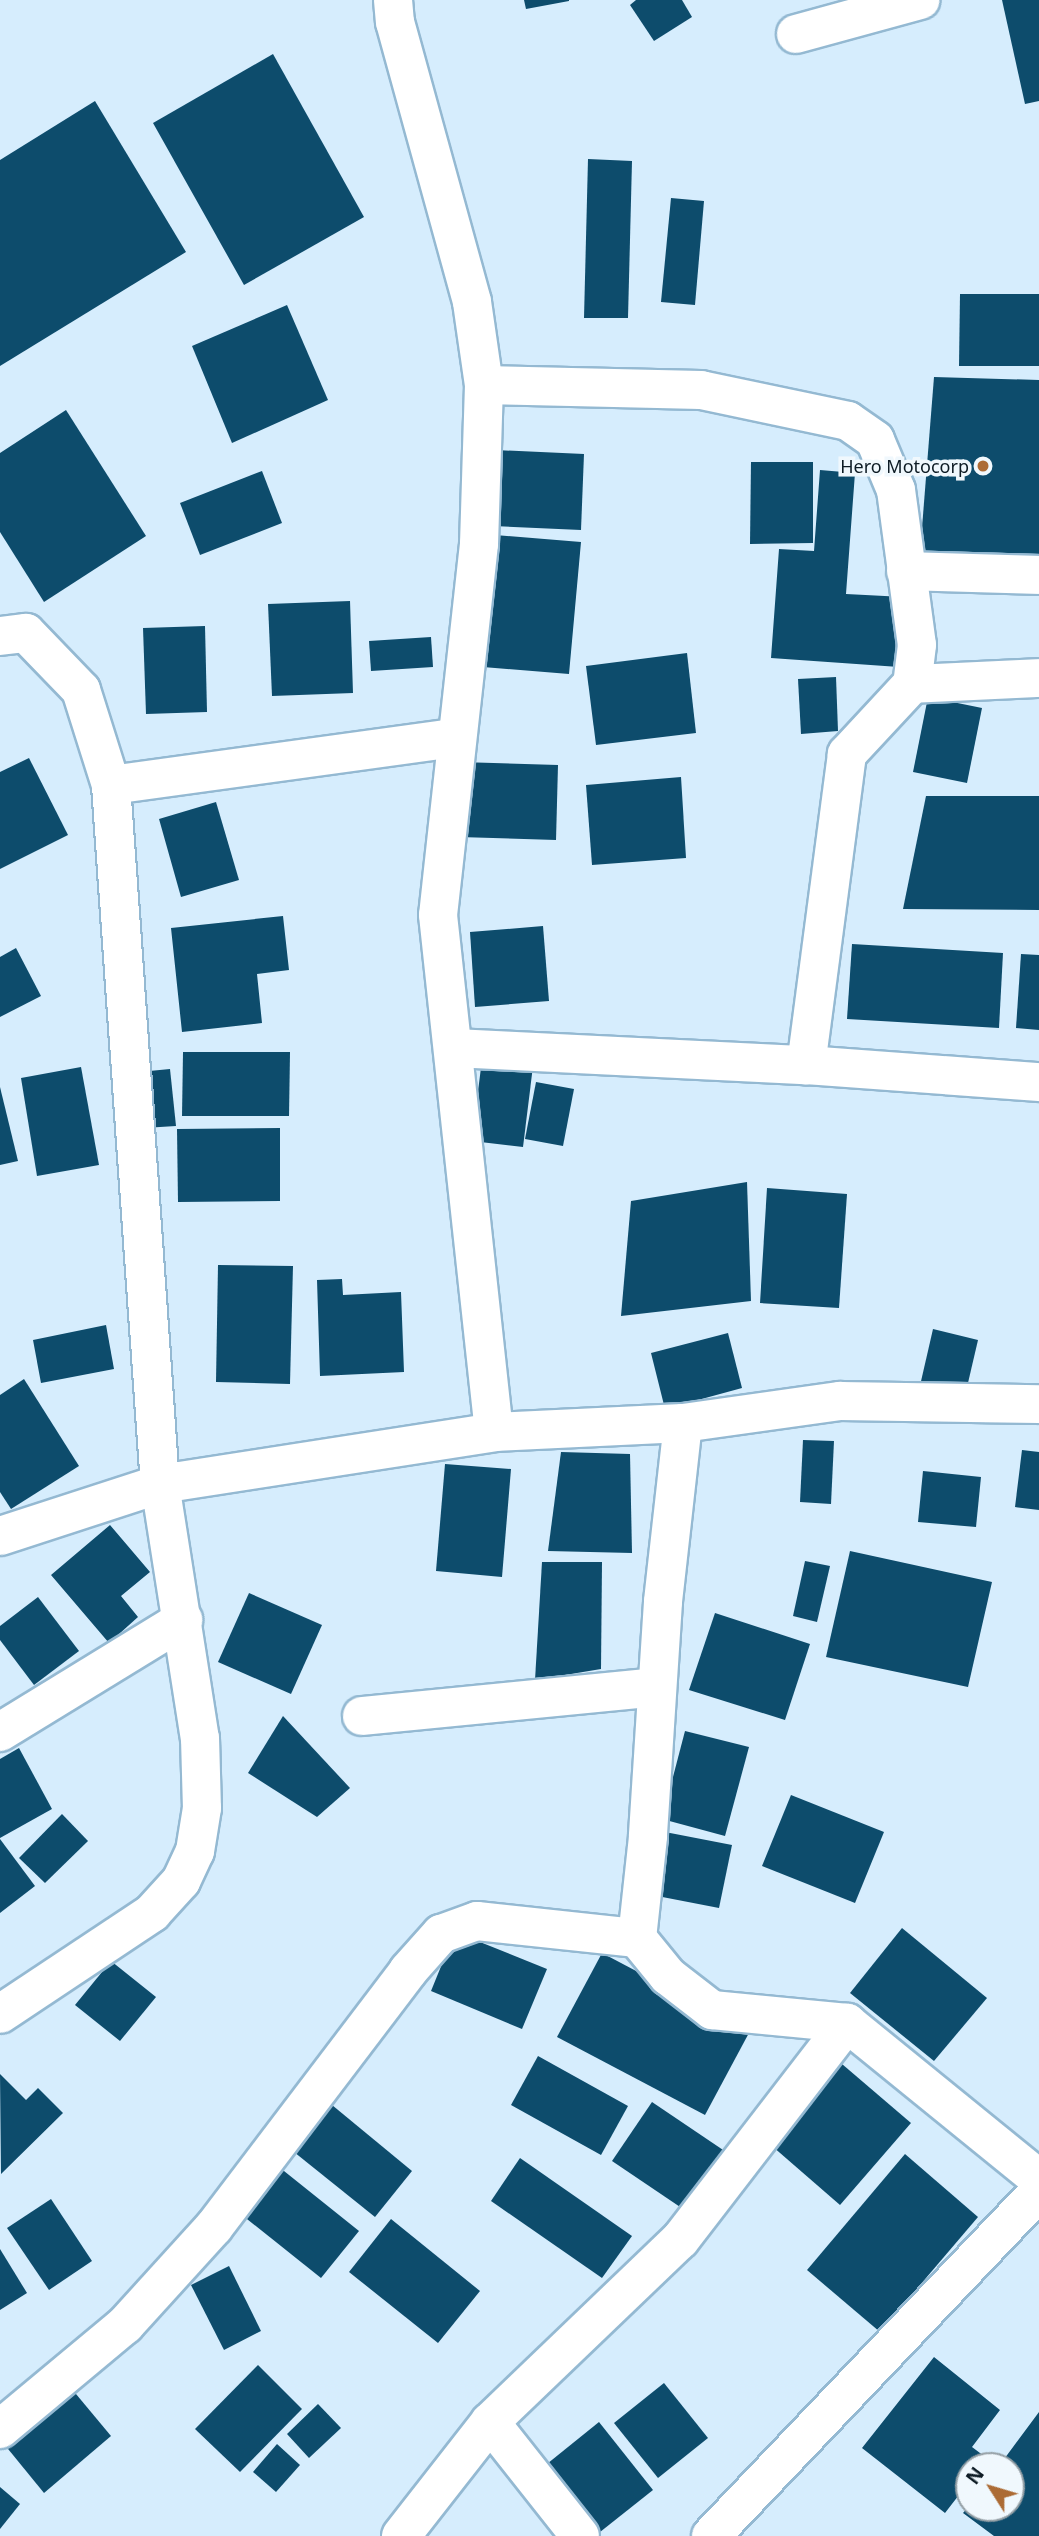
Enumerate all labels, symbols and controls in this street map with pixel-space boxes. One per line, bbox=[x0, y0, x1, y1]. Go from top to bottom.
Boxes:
place label: Hero Motocorp bbox=[840, 455, 969, 477]
marker: Hero Motocorp bbox=[975, 458, 991, 474]
north arrow bbox=[955, 2452, 1025, 2522]
text: N bbox=[960, 2462, 990, 2490]

